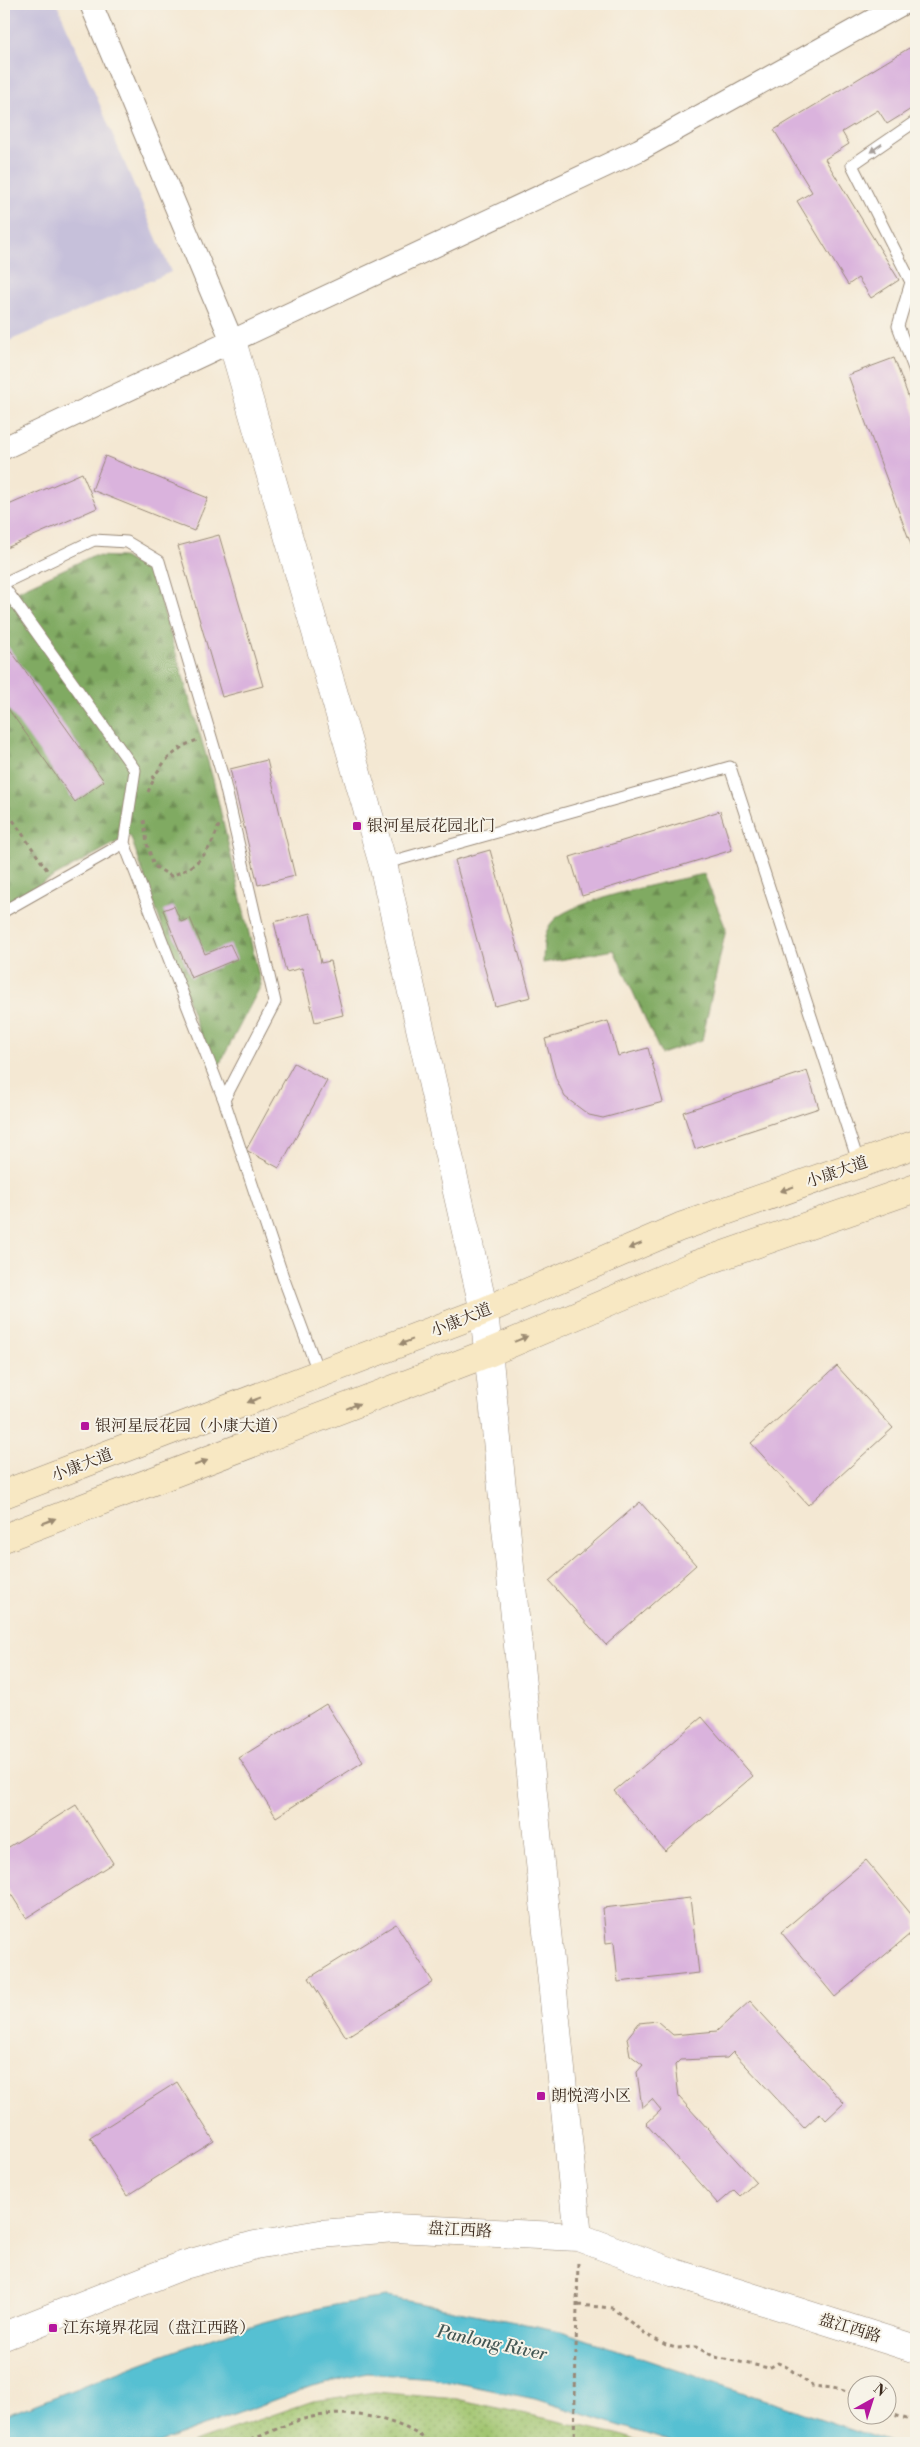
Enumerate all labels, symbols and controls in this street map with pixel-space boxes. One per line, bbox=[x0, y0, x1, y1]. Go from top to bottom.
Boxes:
one-way arrow bbox=[869, 143, 883, 153]
place label: 银河星辰花园北门 bbox=[367, 816, 495, 836]
marker: 银河星辰花园北门 bbox=[351, 820, 363, 832]
street label: 小康大道 bbox=[803, 1152, 871, 1192]
one-way arrow bbox=[780, 1186, 795, 1193]
one-way arrow bbox=[628, 1243, 642, 1251]
street label: 小康大道 bbox=[428, 1299, 494, 1341]
one-way arrow bbox=[513, 1334, 528, 1342]
one-way arrow bbox=[399, 1338, 413, 1346]
one-way arrow bbox=[246, 1396, 261, 1404]
one-way arrow bbox=[346, 1401, 361, 1409]
place label: 银河星辰花园（小康大道） bbox=[95, 1416, 287, 1436]
marker: 银河星辰花园（小康大道） bbox=[79, 1420, 91, 1432]
street label: 小康大道 bbox=[49, 1444, 115, 1486]
one-way arrow bbox=[194, 1459, 209, 1466]
one-way arrow bbox=[42, 1516, 57, 1524]
place label: 朗悦湾小区 bbox=[551, 2086, 631, 2106]
marker: 朗悦湾小区 bbox=[535, 2090, 547, 2102]
street label: 盘江西路 bbox=[428, 2218, 492, 2242]
street label: 盘江西路 bbox=[816, 2309, 884, 2347]
place label: 江东境界花园（盘江西路） bbox=[63, 2318, 255, 2338]
water label: Panlong River bbox=[434, 2320, 549, 2366]
marker: 江东境界花园（盘江西路） bbox=[47, 2322, 59, 2334]
north arrow bbox=[848, 2374, 898, 2424]
text: N bbox=[870, 2380, 890, 2401]

